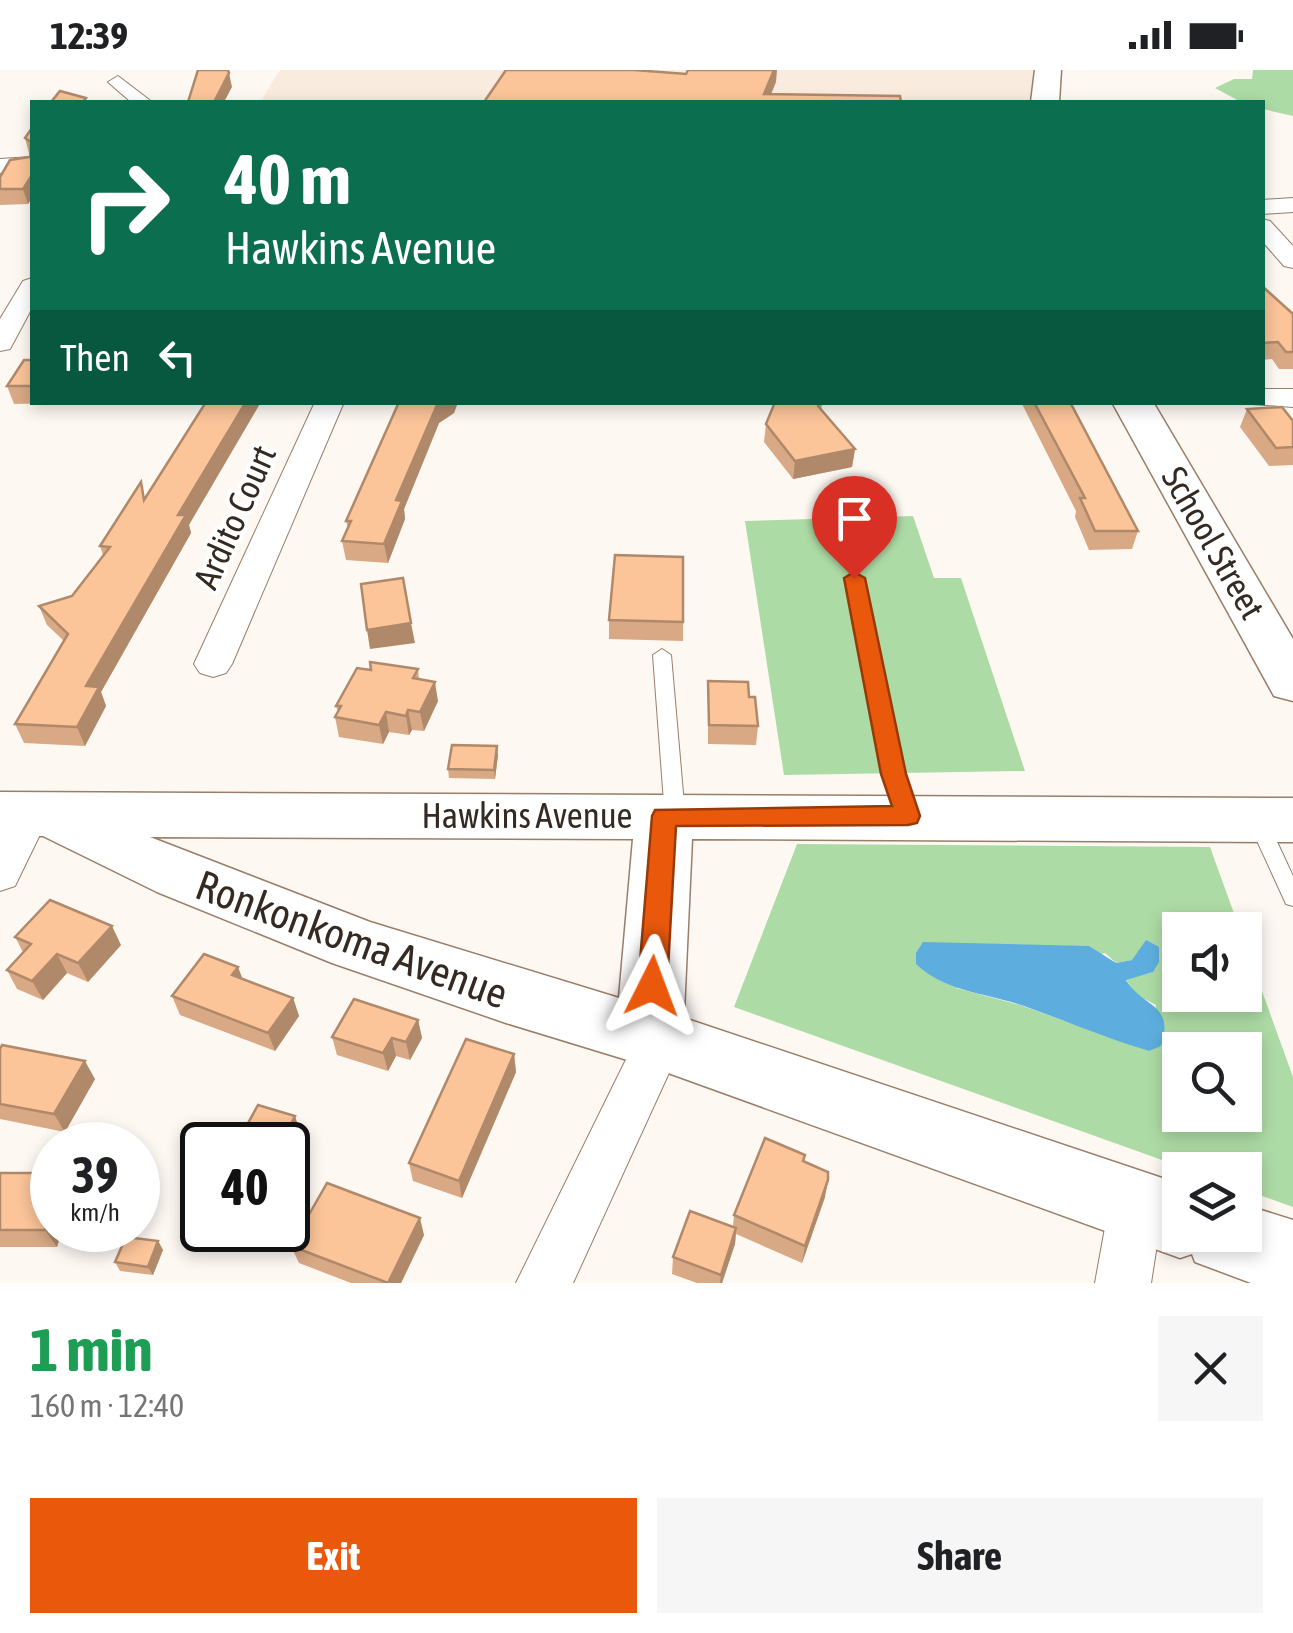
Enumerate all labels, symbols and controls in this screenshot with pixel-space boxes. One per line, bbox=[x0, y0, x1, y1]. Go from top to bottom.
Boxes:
text: 12:39 bbox=[50, 14, 128, 57]
text: 40 m bbox=[225, 139, 351, 219]
icon: right bbox=[60, 140, 190, 270]
text: Hawkins Avenue bbox=[225, 222, 496, 274]
icon: left bbox=[150, 330, 205, 385]
text: Then bbox=[60, 336, 130, 379]
street label: Ardito Court bbox=[185, 439, 283, 594]
street label: School Street bbox=[1154, 460, 1273, 625]
pin bbox=[812, 476, 897, 579]
icon: arrive bbox=[827, 491, 882, 546]
street label: Hawkins Avenue bbox=[422, 795, 632, 835]
street label: Ronkonkoma Avenue bbox=[190, 860, 514, 1018]
map controls bbox=[1162, 912, 1262, 1252]
button: sound bbox=[1162, 912, 1262, 1012]
position arrow bbox=[600, 934, 704, 1038]
button: search bbox=[1162, 1032, 1262, 1132]
speed limit sign: 40 bbox=[180, 1122, 310, 1252]
text: 39 bbox=[71, 1146, 118, 1204]
button: layers bbox=[1162, 1152, 1262, 1252]
text: km/h bbox=[70, 1198, 120, 1226]
text: 1 min bbox=[30, 1315, 153, 1384]
button: close bbox=[1158, 1316, 1263, 1421]
text: 160 m · 12:40 bbox=[30, 1387, 184, 1424]
button: Exit bbox=[30, 1498, 637, 1613]
button: Share bbox=[657, 1498, 1263, 1613]

